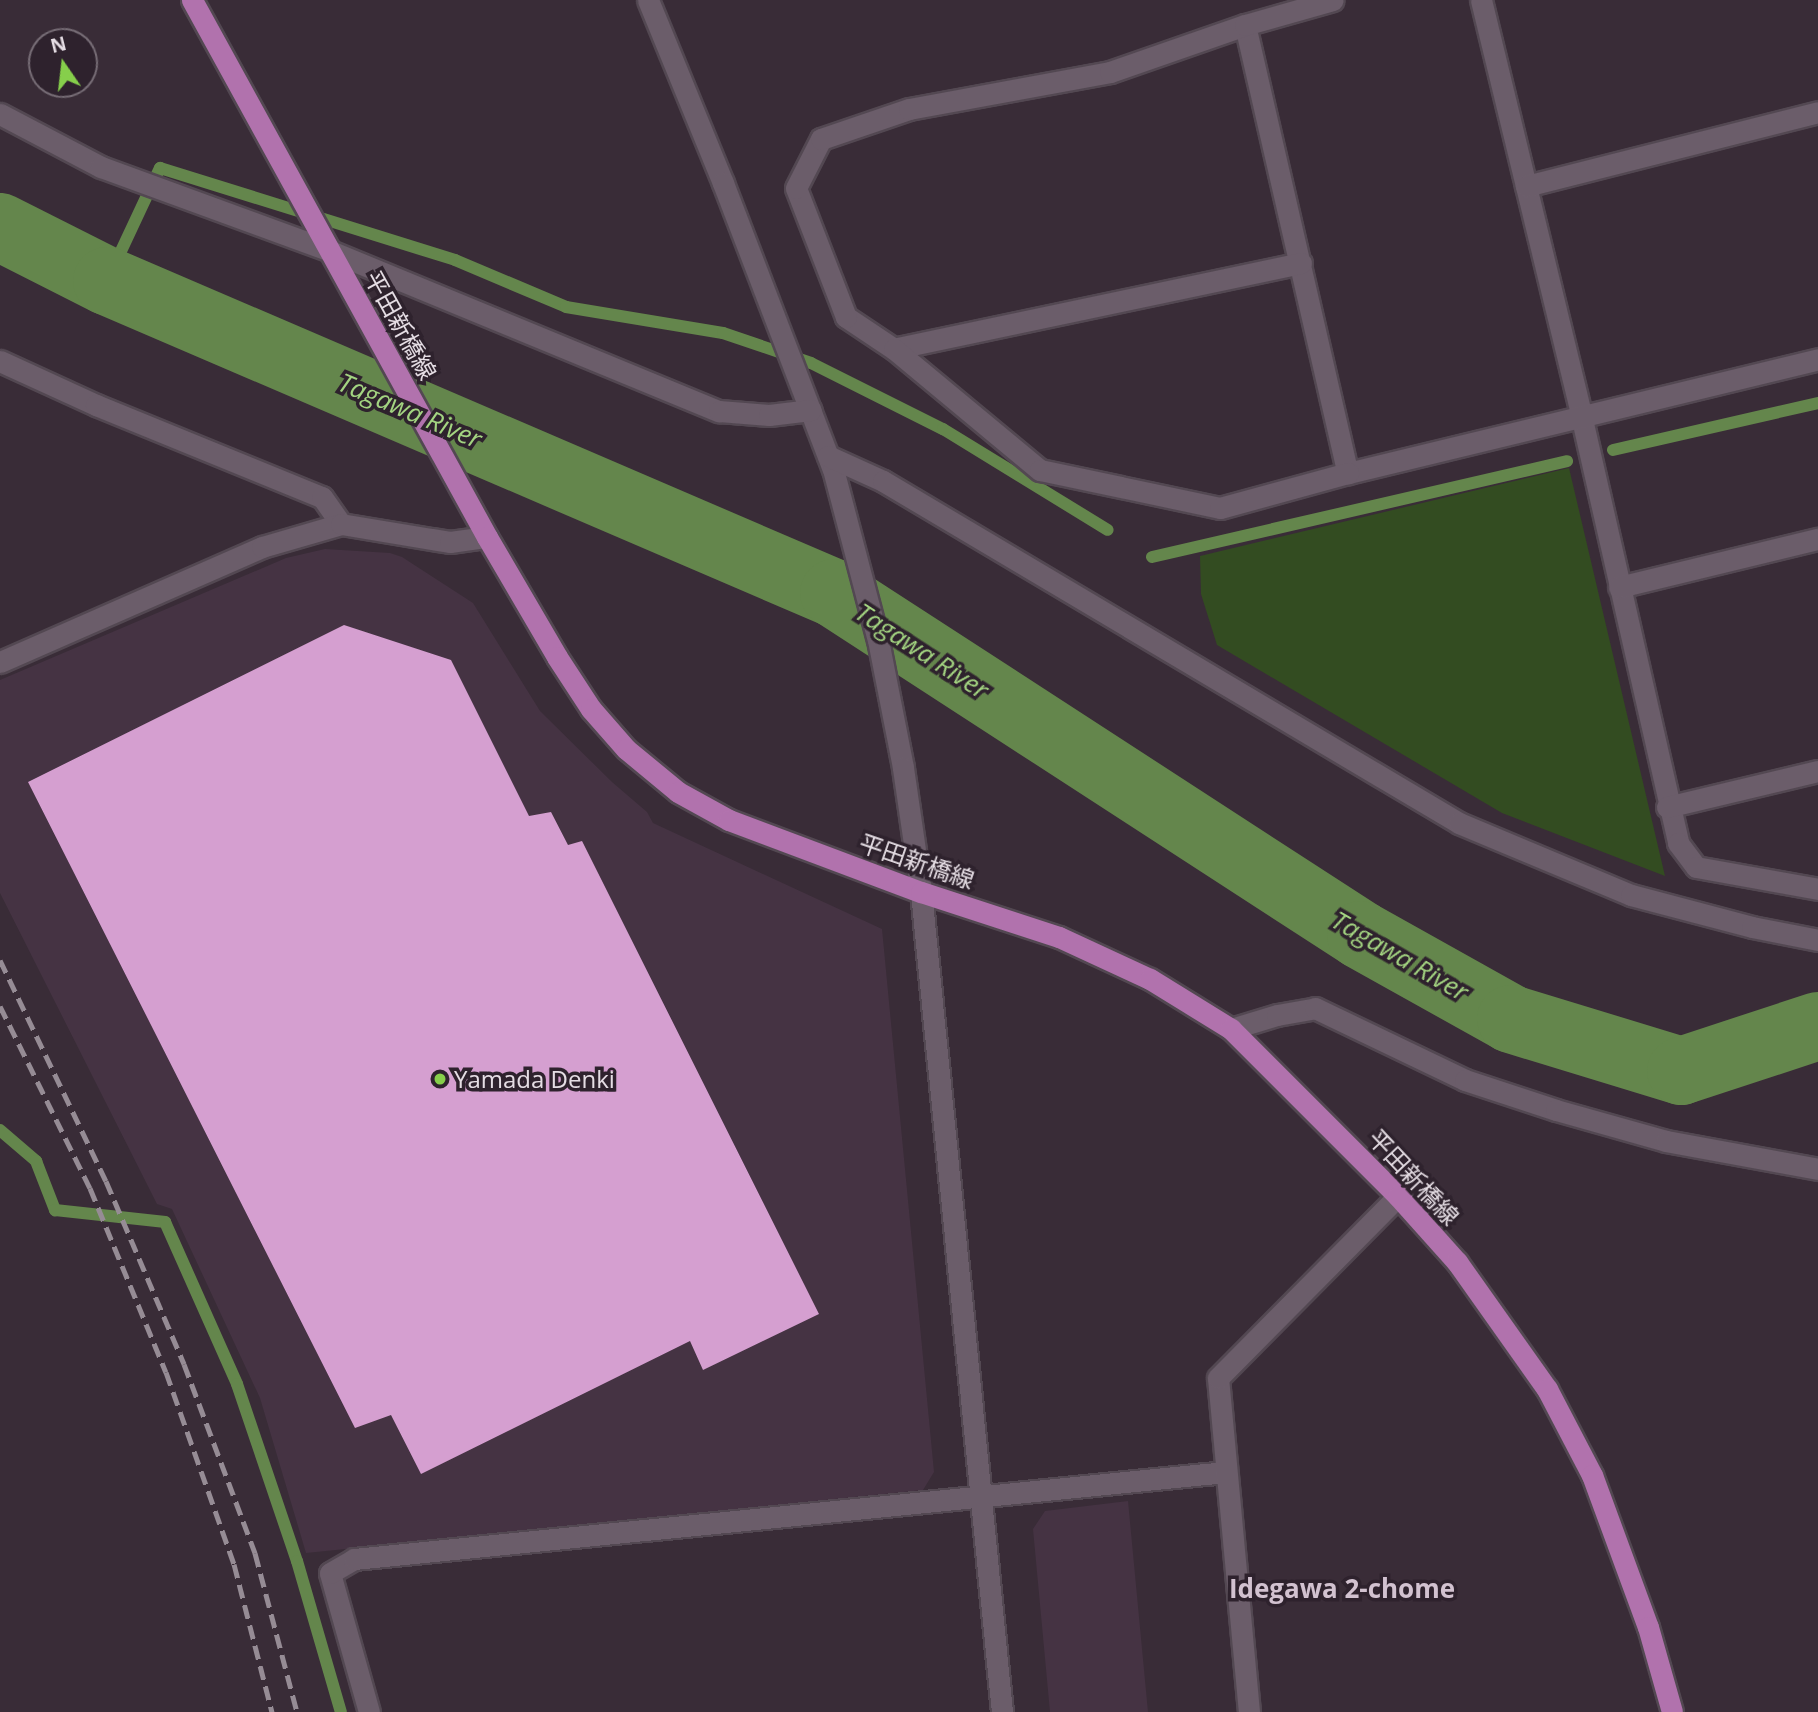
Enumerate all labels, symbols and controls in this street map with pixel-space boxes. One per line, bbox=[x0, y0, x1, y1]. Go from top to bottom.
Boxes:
north arrow bbox=[28, 28, 98, 98]
text: N bbox=[48, 30, 69, 59]
street label: 平田新橋線 bbox=[359, 266, 443, 384]
water label: Tagawa River bbox=[334, 367, 486, 455]
water label: Tagawa River bbox=[850, 596, 994, 706]
street label: 平田新橋線 bbox=[856, 828, 978, 894]
water label: Tagawa River bbox=[1326, 904, 1474, 1008]
place label: Yamada Denki bbox=[454, 1065, 615, 1093]
marker: Yamada Denki bbox=[432, 1071, 448, 1087]
street label: 平田新橋線 bbox=[1363, 1123, 1465, 1231]
district label: Idegawa 2-chome bbox=[1229, 1573, 1455, 1605]

